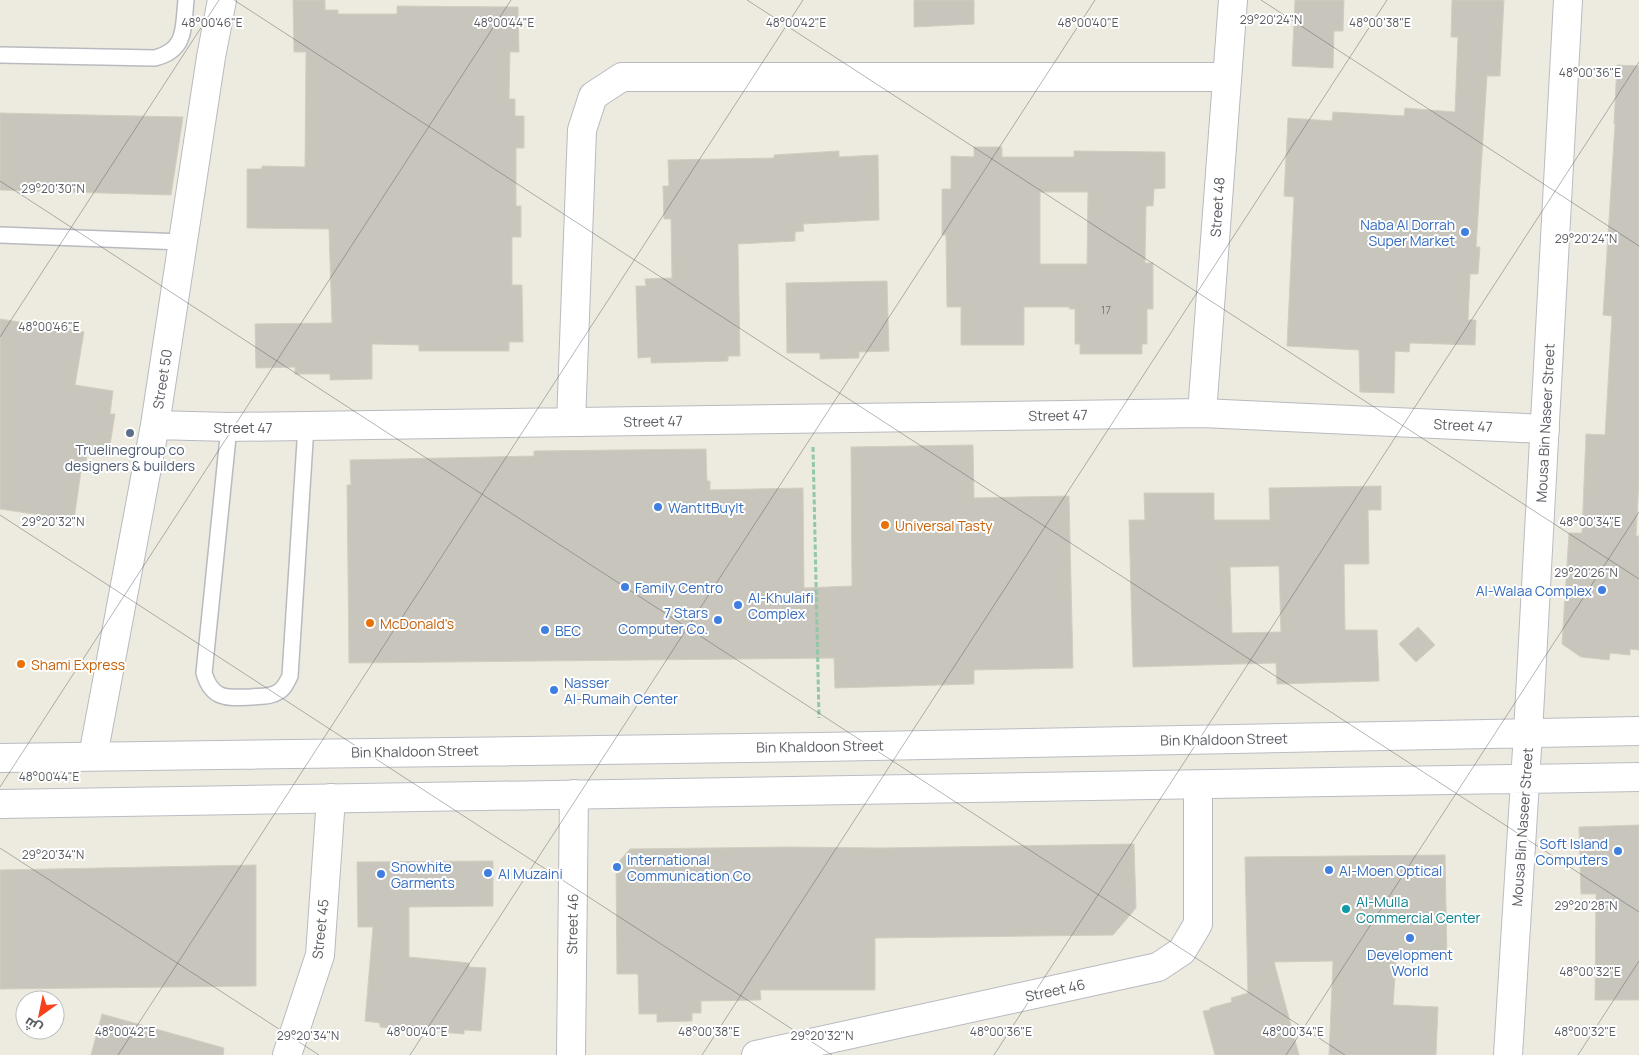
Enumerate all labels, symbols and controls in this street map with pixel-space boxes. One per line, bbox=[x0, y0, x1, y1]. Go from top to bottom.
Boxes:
text: 29°20'24"N bbox=[1240, 11, 1302, 28]
text: 48°00'46"E bbox=[181, 14, 243, 31]
text: 48°00'44"E bbox=[474, 14, 534, 31]
text: 48°00'42"E bbox=[766, 14, 826, 31]
text: 48°00'40"E bbox=[1057, 14, 1119, 31]
text: 48°00'38"E bbox=[1349, 14, 1411, 31]
text: 48°00'36"E bbox=[1559, 64, 1621, 81]
street label: Street 48 bbox=[1205, 176, 1229, 238]
text: 29°20'30"N bbox=[21, 180, 85, 197]
place label: Naba Al Dorrah Super Market bbox=[1360, 215, 1455, 250]
marker: Naba Al Dorrah Super Market bbox=[1459, 226, 1471, 238]
text: 29°20'24"N bbox=[1555, 230, 1617, 247]
house number: 17 bbox=[1101, 302, 1111, 317]
text: 48°00'46"E bbox=[18, 318, 80, 335]
street label: Mousa Bin Naseer Street bbox=[1531, 343, 1559, 503]
street label: Street 50 bbox=[148, 348, 176, 410]
street label: Street 47 bbox=[1028, 405, 1088, 425]
street label: Street 47 bbox=[623, 411, 683, 431]
street label: Street 47 bbox=[1433, 414, 1493, 436]
street label: Street 47 bbox=[213, 418, 273, 437]
marker: Truelinegroup co designers & builders bbox=[124, 427, 136, 439]
place label: Truelinegroup co designers & builders bbox=[65, 440, 195, 475]
place label: WantItBuyIt bbox=[668, 498, 745, 517]
marker: WantItBuyIt bbox=[652, 501, 664, 513]
text: 29°20'32"N bbox=[22, 513, 84, 530]
text: 48°00'34"E bbox=[1559, 513, 1621, 530]
place label: Universal Tasty bbox=[895, 516, 993, 535]
marker: Universal Tasty bbox=[879, 519, 891, 531]
text: 29°20'26"N bbox=[1554, 564, 1618, 581]
place label: Family Centro bbox=[635, 578, 723, 597]
marker: Family Centro bbox=[619, 581, 631, 593]
place label: Al-Walaa Complex bbox=[1476, 581, 1593, 600]
marker: Al-Walaa Complex bbox=[1596, 584, 1608, 596]
place label: Al-Khulaifi Complex bbox=[748, 588, 814, 623]
marker: Al-Khulaifi Complex bbox=[732, 599, 744, 611]
place label: 7 Stars Computer Co. bbox=[618, 603, 708, 638]
place label: McDonald's bbox=[380, 614, 454, 633]
marker: 7 Stars Computer Co. bbox=[712, 614, 724, 626]
marker: McDonald's bbox=[364, 617, 376, 629]
place label: BEC bbox=[555, 621, 581, 640]
marker: BEC bbox=[539, 624, 551, 636]
place label: Shami Express bbox=[31, 655, 125, 674]
marker: Shami Express bbox=[15, 658, 27, 670]
place label: Nasser Al-Rumaih Center bbox=[564, 673, 678, 708]
marker: Nasser Al-Rumaih Center bbox=[548, 684, 560, 696]
street label: Bin Khaldoon Street bbox=[1160, 728, 1288, 750]
street label: Bin Khaldoon Street bbox=[756, 735, 884, 757]
street label: Bin Khaldoon Street bbox=[351, 740, 479, 762]
street label: Mousa Bin Naseer Street bbox=[1507, 746, 1537, 907]
text: 48°00'44"E bbox=[19, 768, 79, 785]
place label: Soft Island Computers bbox=[1536, 834, 1608, 869]
marker: Soft Island Computers bbox=[1612, 845, 1624, 857]
text: 29°20'34"N bbox=[22, 846, 84, 863]
place label: International Communication Co bbox=[627, 850, 751, 885]
place label: Snowhite Garments bbox=[391, 857, 455, 892]
marker: International Communication Co bbox=[611, 861, 623, 873]
place label: Al-Moen Optical bbox=[1339, 861, 1442, 880]
place label: Al Muzaini bbox=[498, 864, 563, 883]
marker: Al-Moen Optical bbox=[1323, 864, 1335, 876]
marker: Al Muzaini bbox=[482, 867, 494, 879]
marker: Snowhite Garments bbox=[375, 868, 387, 880]
place label: Al-Mulla Commercial Center bbox=[1356, 892, 1481, 927]
street label: Street 46 bbox=[562, 893, 582, 955]
text: 29°20'28"N bbox=[1554, 897, 1618, 914]
street label: Street 45 bbox=[307, 898, 333, 960]
marker: Al-Mulla Commercial Center bbox=[1340, 903, 1352, 915]
marker: Development World bbox=[1404, 932, 1416, 944]
place label: Development World bbox=[1367, 945, 1453, 980]
text: 48°00'32"E bbox=[1559, 963, 1621, 980]
street label: Street 46 bbox=[1023, 974, 1087, 1006]
north arrow bbox=[15, 990, 65, 1040]
text: ش bbox=[20, 1013, 45, 1039]
text: 48°00'42"E bbox=[95, 1023, 155, 1040]
text: 48°00'40"E bbox=[386, 1023, 448, 1040]
text: 48°00'38"E bbox=[678, 1023, 740, 1040]
text: 48°00'36"E bbox=[970, 1023, 1032, 1040]
text: 48°00'34"E bbox=[1262, 1023, 1324, 1040]
text: 48°00'32"E bbox=[1554, 1023, 1616, 1040]
text: 29°20'34"N bbox=[277, 1027, 339, 1044]
text: 29°20'32"N bbox=[791, 1027, 853, 1044]

